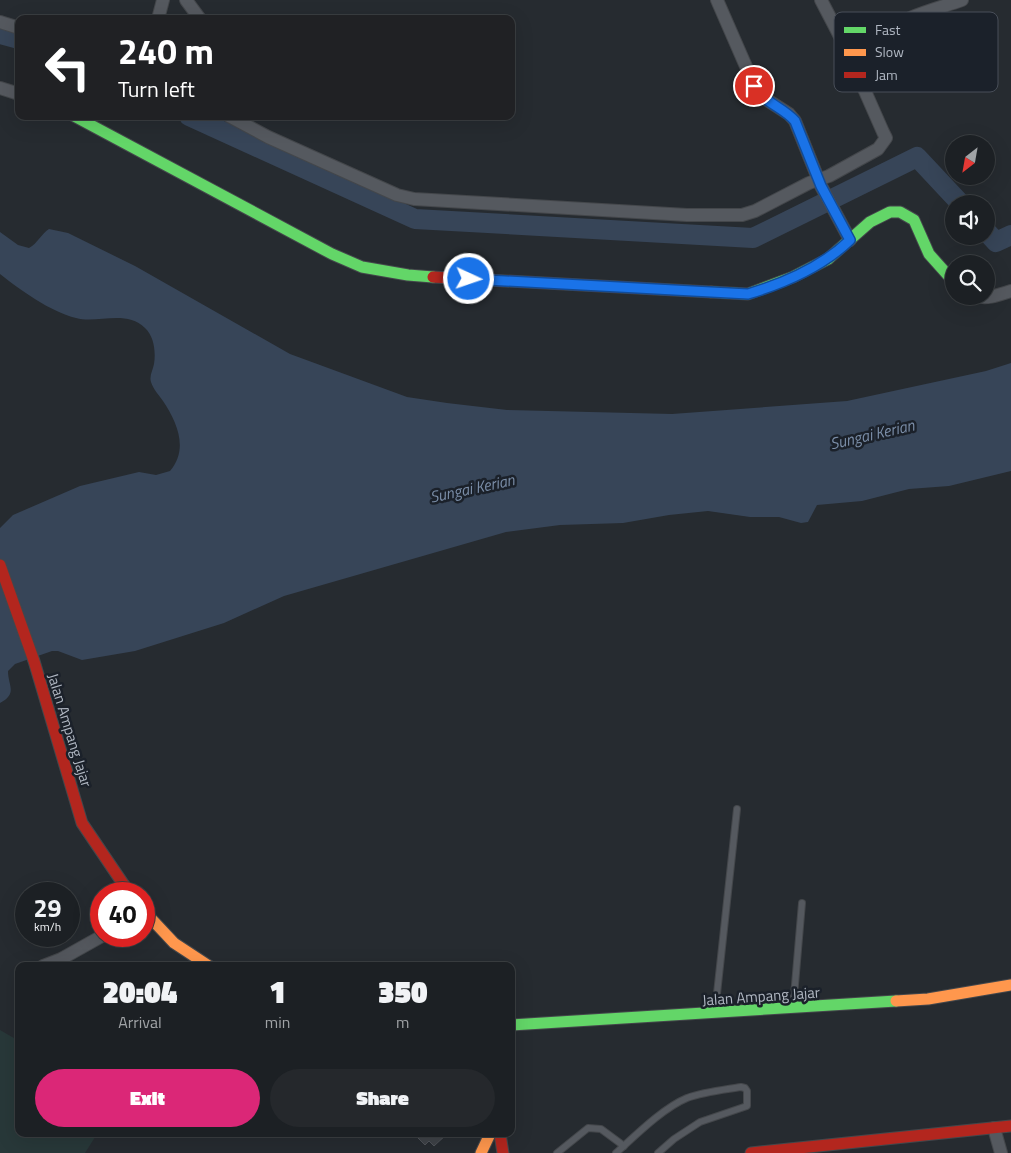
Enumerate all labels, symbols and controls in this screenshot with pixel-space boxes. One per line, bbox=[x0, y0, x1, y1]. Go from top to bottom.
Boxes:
legend bbox=[834, 12, 998, 92]
text: Fast bbox=[875, 19, 900, 40]
text: 240 m bbox=[118, 24, 214, 78]
icon: left bbox=[35, 35, 100, 100]
text: Slow bbox=[875, 41, 904, 62]
text: Jam bbox=[875, 64, 898, 85]
pin bbox=[733, 65, 775, 107]
text: Turn left bbox=[118, 72, 195, 106]
icon: arrive bbox=[740, 72, 768, 100]
north arrow bbox=[945, 135, 995, 185]
map controls bbox=[945, 135, 995, 305]
button: sound bbox=[945, 195, 995, 245]
position arrow bbox=[442, 252, 494, 304]
button: search bbox=[945, 255, 995, 305]
water label: Sungai Kerian bbox=[827, 412, 918, 455]
water label: Sungai Kerian bbox=[427, 467, 518, 509]
street label: Jalan Ampang Jajar bbox=[42, 670, 98, 790]
speed limit sign: 40 bbox=[90, 882, 155, 947]
text: 29 bbox=[33, 889, 62, 927]
text: km/h bbox=[34, 917, 61, 936]
text: 20:04 bbox=[103, 969, 177, 1015]
text: 1 bbox=[269, 969, 286, 1015]
text: 350 bbox=[378, 969, 427, 1015]
street label: Jalan Ampang Jajar bbox=[701, 980, 821, 1012]
text: Arrival bbox=[118, 1010, 162, 1034]
text: min bbox=[265, 1010, 290, 1034]
text: m bbox=[396, 1010, 409, 1034]
button: Exit bbox=[35, 1069, 260, 1127]
button: Share bbox=[270, 1069, 495, 1127]

